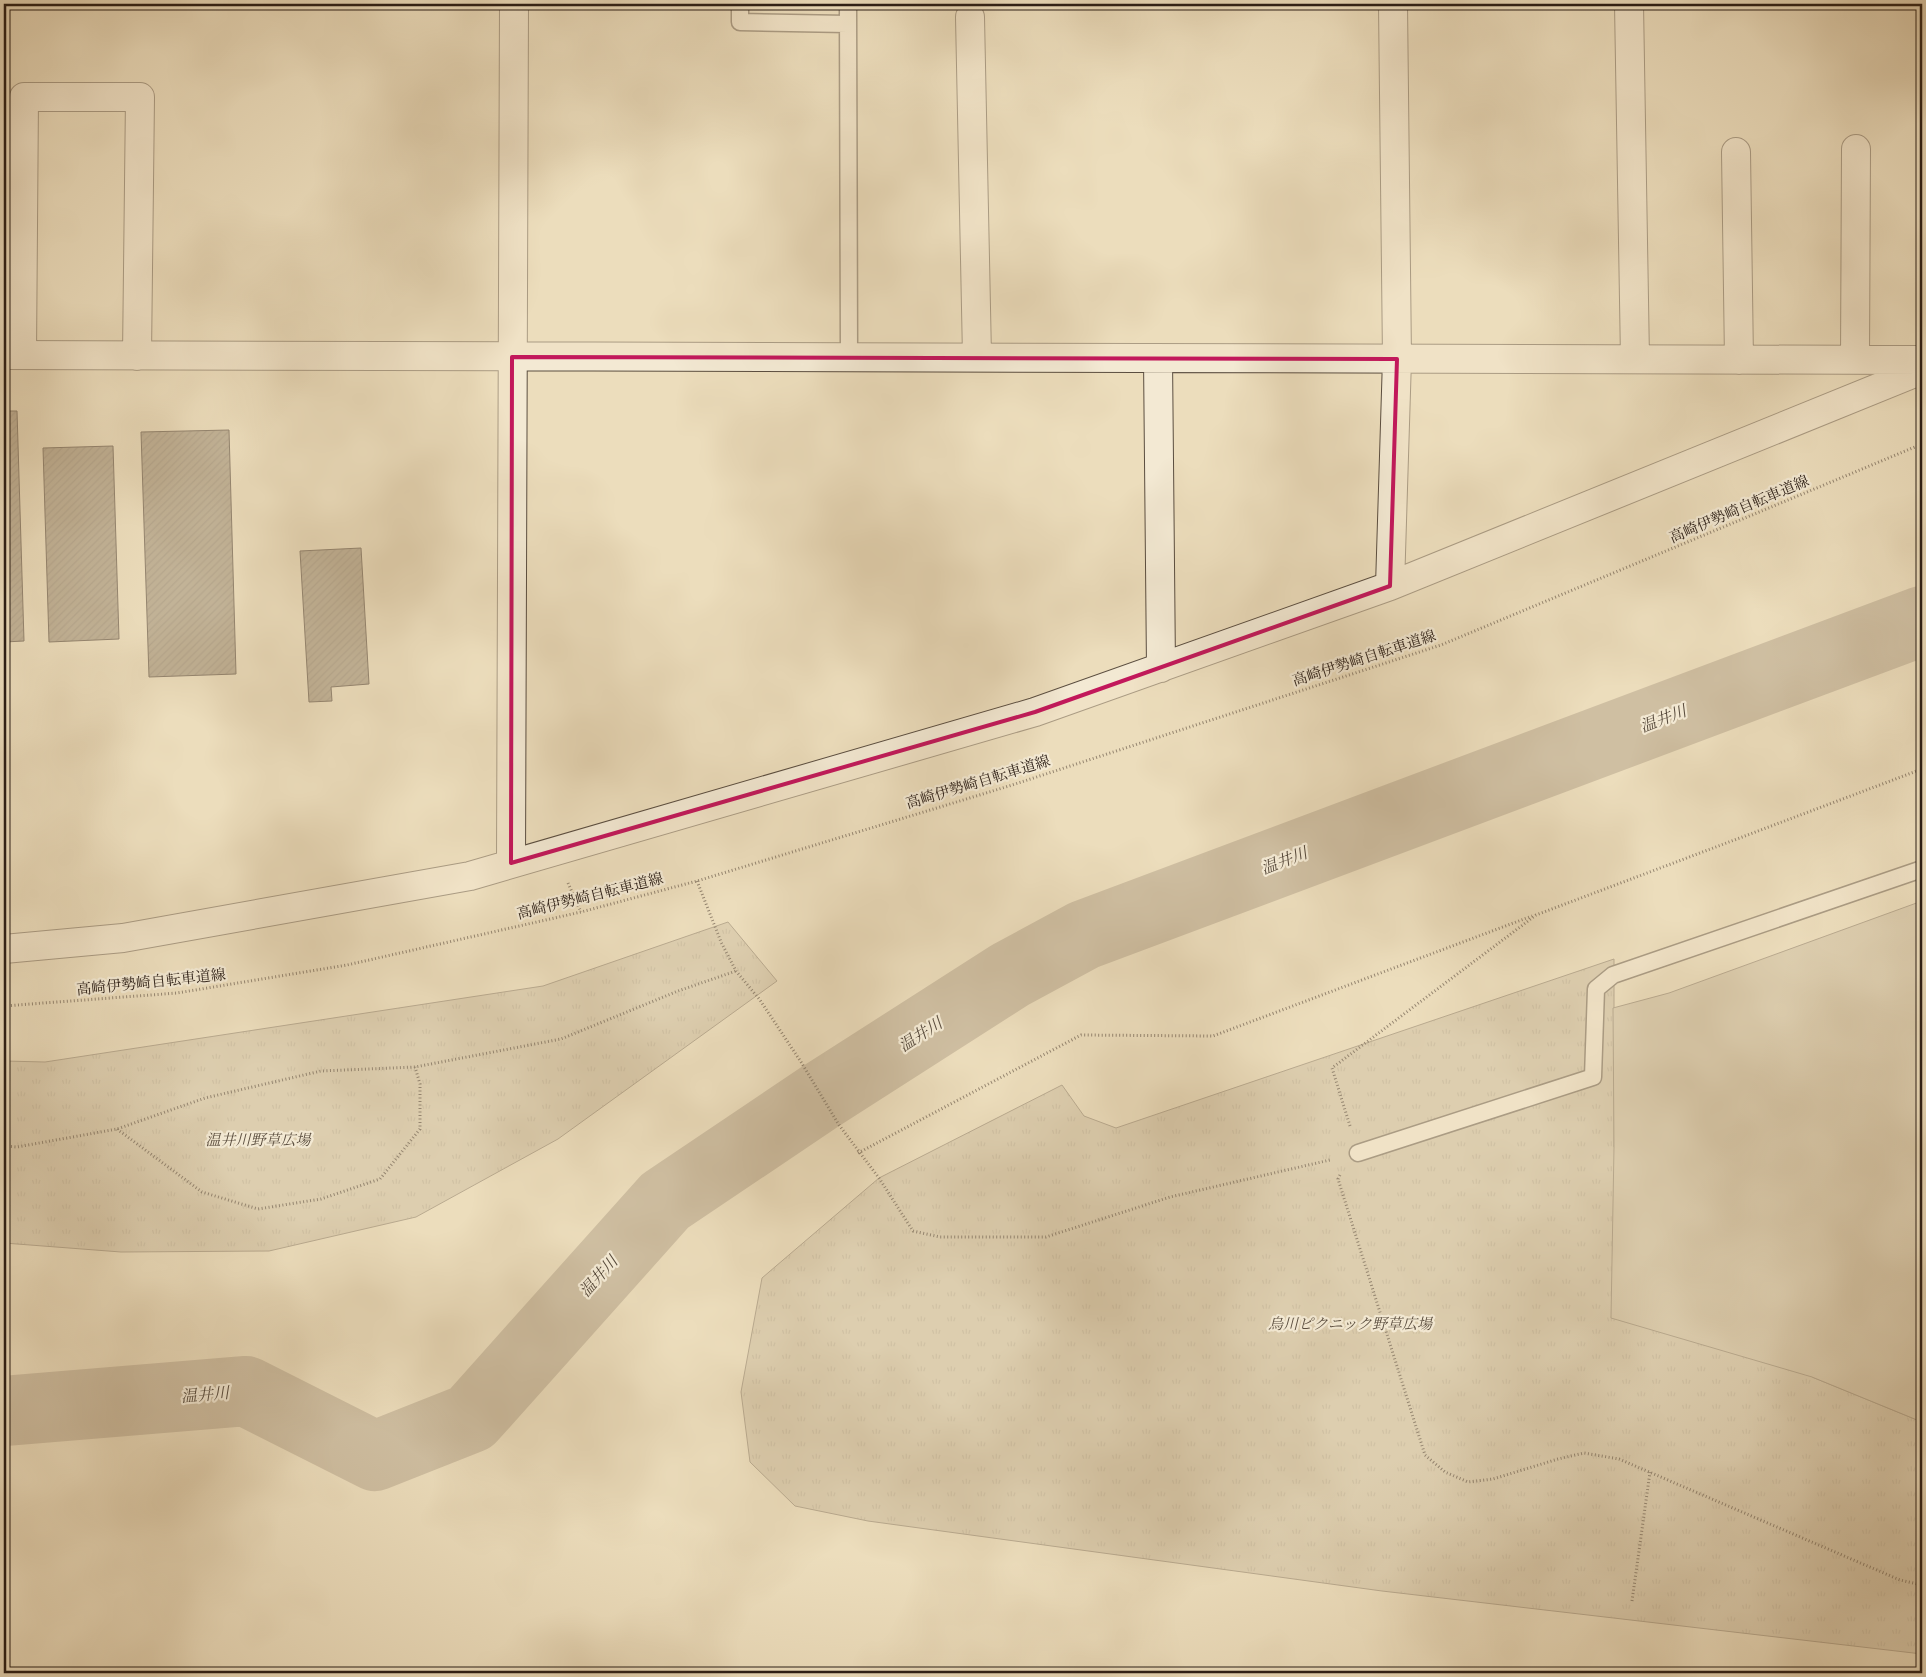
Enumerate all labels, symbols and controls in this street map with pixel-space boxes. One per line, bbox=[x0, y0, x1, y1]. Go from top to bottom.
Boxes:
street label: 高崎伊勢崎自転車道線 bbox=[1666, 471, 1812, 547]
street label: 高崎伊勢崎自転車道線 bbox=[1290, 626, 1438, 690]
water label: 温井川 bbox=[1637, 700, 1691, 736]
street label: 高崎伊勢崎自転車道線 bbox=[904, 751, 1052, 813]
water label: 温井川 bbox=[1258, 842, 1312, 878]
street label: 高崎伊勢崎自転車道線 bbox=[515, 869, 665, 923]
street label: 高崎伊勢崎自転車道線 bbox=[75, 965, 227, 999]
water label: 温井川 bbox=[895, 1012, 947, 1055]
park label: 温井川野草広場 bbox=[205, 1131, 312, 1149]
water label: 温井川 bbox=[575, 1251, 623, 1301]
park label: 烏川ピクニック野草広場 bbox=[1268, 1315, 1434, 1333]
water label: 温井川 bbox=[180, 1383, 232, 1406]

